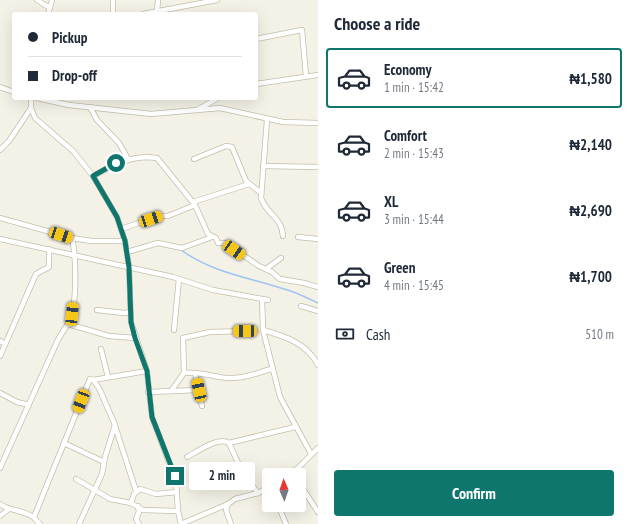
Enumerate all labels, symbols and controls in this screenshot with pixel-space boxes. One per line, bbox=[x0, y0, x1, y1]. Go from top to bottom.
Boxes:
text: Choose a ride bbox=[334, 12, 420, 35]
text: Pickup bbox=[52, 28, 87, 47]
icon: car bbox=[336, 60, 372, 96]
text: Economy bbox=[384, 60, 432, 79]
text: Drop-off bbox=[52, 66, 97, 85]
text: ₦1,580 bbox=[569, 69, 612, 88]
text: 1 min · 15:42 bbox=[384, 79, 444, 96]
icon: car bbox=[336, 126, 372, 162]
text: Comfort bbox=[384, 126, 427, 145]
text: ₦2,140 bbox=[569, 135, 612, 154]
text: 2 min · 15:43 bbox=[384, 145, 444, 162]
route start bbox=[107, 154, 125, 172]
icon: car bbox=[336, 192, 372, 228]
text: XL bbox=[384, 192, 398, 211]
text: ₦2,690 bbox=[569, 201, 612, 220]
car bbox=[138, 210, 164, 228]
text: 3 min · 15:44 bbox=[384, 211, 444, 228]
car bbox=[48, 226, 74, 244]
car bbox=[221, 238, 247, 262]
icon: car bbox=[336, 258, 372, 294]
text: Green bbox=[384, 258, 416, 277]
text: ₦1,700 bbox=[569, 267, 612, 286]
text: 4 min · 15:45 bbox=[384, 277, 444, 294]
car bbox=[65, 301, 79, 327]
icon: cash bbox=[334, 323, 356, 345]
car bbox=[233, 325, 257, 337]
text: Cash bbox=[366, 325, 390, 344]
text: 510 m bbox=[585, 326, 614, 343]
car bbox=[191, 377, 207, 403]
car bbox=[71, 388, 91, 414]
callout: 2 min bbox=[189, 462, 255, 490]
route end bbox=[166, 467, 184, 485]
text: 2 min bbox=[209, 467, 235, 484]
north arrow bbox=[262, 468, 306, 512]
map controls bbox=[262, 468, 306, 512]
button: Confirm bbox=[334, 470, 614, 516]

